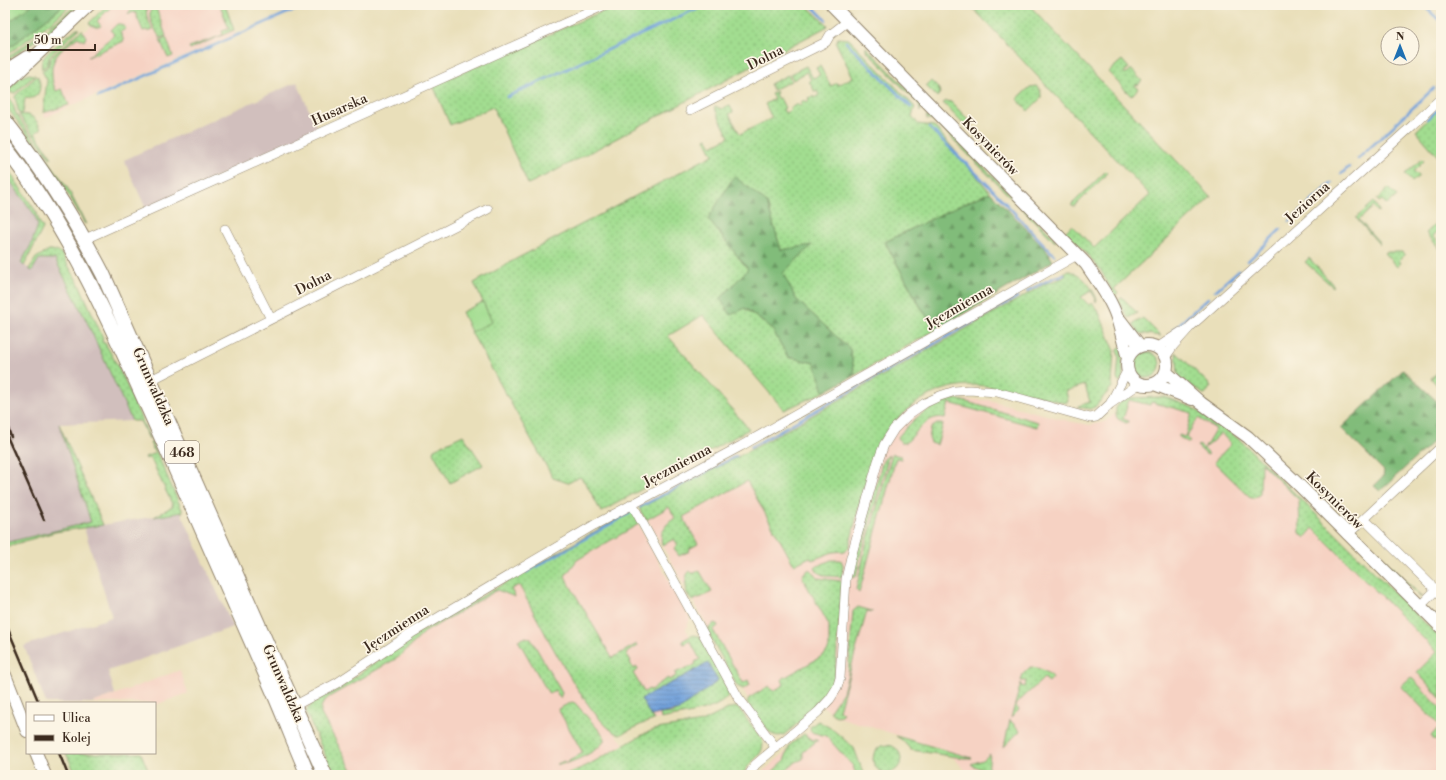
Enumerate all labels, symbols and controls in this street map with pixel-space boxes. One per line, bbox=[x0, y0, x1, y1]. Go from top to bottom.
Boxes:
scale bar bbox=[28, 26, 95, 52]
north arrow bbox=[1380, 26, 1420, 66]
text: N bbox=[1396, 30, 1405, 44]
text: 50 m bbox=[34, 33, 62, 48]
street label: Dolna bbox=[744, 41, 787, 75]
street label: Husarska bbox=[309, 89, 371, 130]
street label: Kosynierów bbox=[958, 114, 1023, 180]
street label: Jeziorna bbox=[1281, 177, 1334, 228]
street label: Dolna bbox=[292, 266, 335, 300]
street label: Jęczmienna bbox=[922, 280, 997, 334]
street label: Grunwaldzka bbox=[128, 345, 179, 429]
street label: Jęczmienna bbox=[639, 440, 715, 492]
road number: 468 bbox=[165, 441, 199, 463]
street label: Kosynierów bbox=[1302, 468, 1367, 534]
street label: Jęczmienna bbox=[360, 600, 433, 657]
street label: Grunwaldzka bbox=[258, 642, 309, 726]
legend bbox=[26, 702, 156, 754]
text: Ulica bbox=[62, 711, 91, 726]
text: Kolej bbox=[62, 731, 91, 746]

